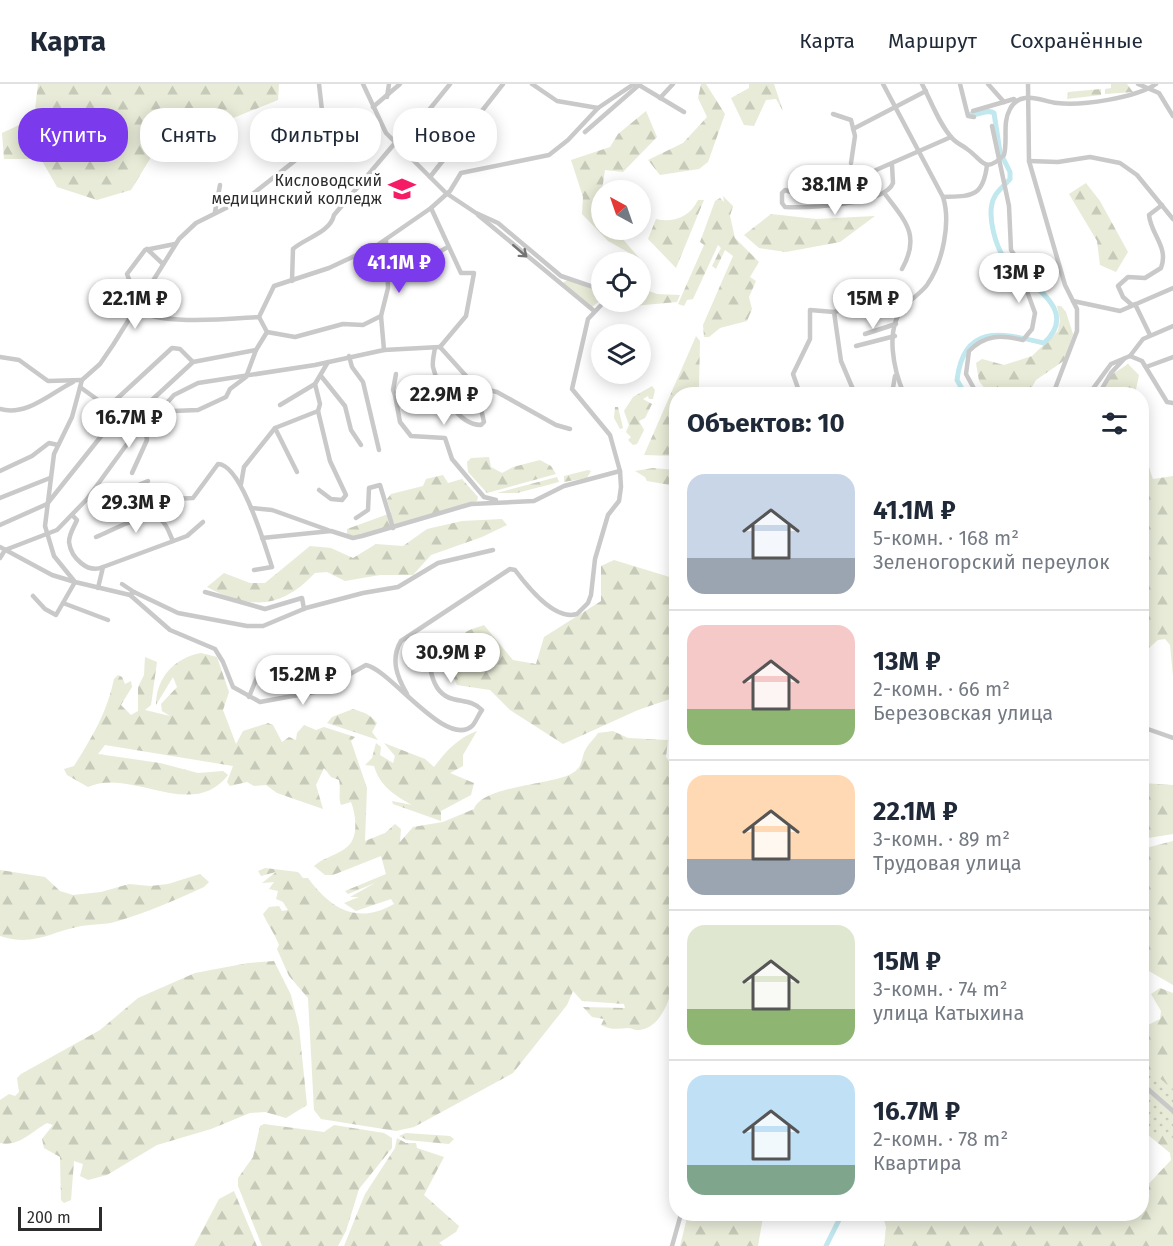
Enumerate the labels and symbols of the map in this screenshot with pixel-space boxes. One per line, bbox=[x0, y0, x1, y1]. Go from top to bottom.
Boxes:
pin: 38.1M ₽ bbox=[780, 165, 890, 216]
place label: Кисловодский медицинский колледж bbox=[212, 171, 382, 208]
school or university icon: Кисловодский медицинский колледж bbox=[387, 174, 417, 204]
north arrow bbox=[591, 180, 651, 240]
pin: 41.1M ₽ bbox=[344, 243, 454, 294]
one-way arrow bbox=[512, 244, 527, 258]
pin: 13M ₽ bbox=[977, 253, 1061, 304]
pin: 22.1M ₽ bbox=[80, 279, 190, 330]
pin: 15M ₽ bbox=[831, 279, 915, 330]
pin: 22.9M ₽ bbox=[389, 375, 499, 426]
pin: 16.7M ₽ bbox=[74, 398, 184, 449]
pin: 29.3M ₽ bbox=[81, 483, 191, 534]
pin: 30.9M ₽ bbox=[396, 633, 506, 684]
pin: 15.2M ₽ bbox=[248, 655, 358, 706]
scale bar bbox=[18, 1204, 102, 1232]

